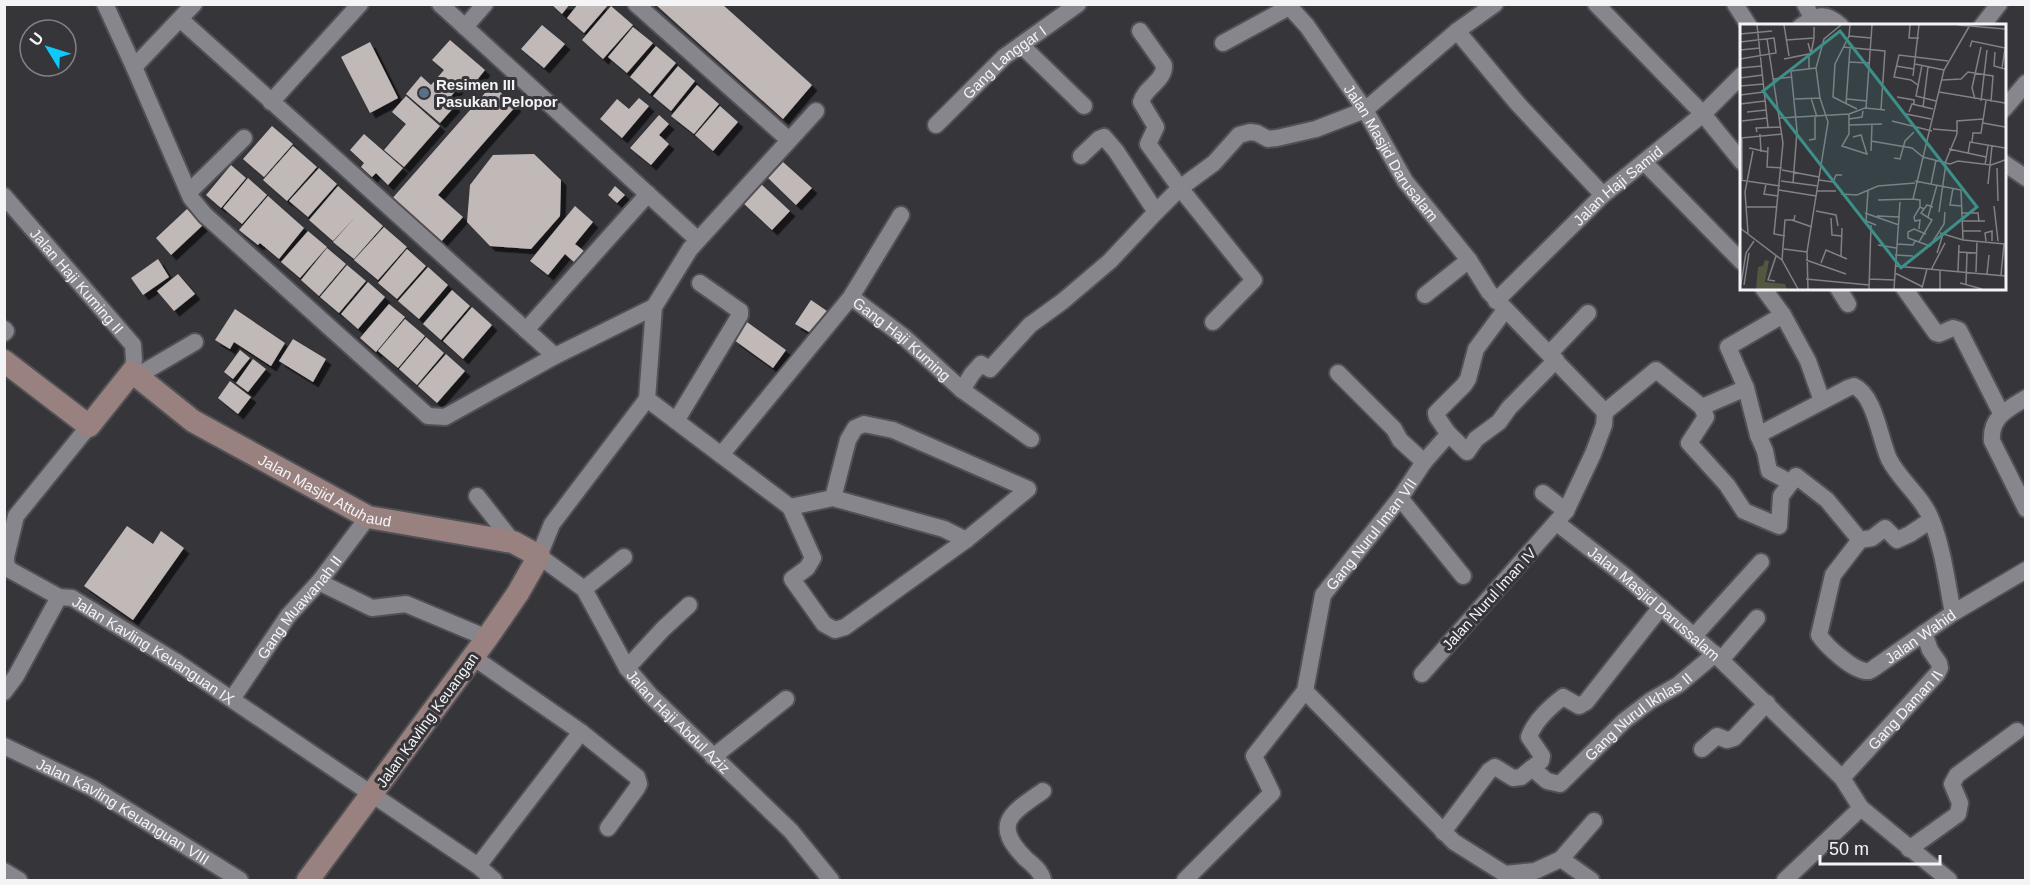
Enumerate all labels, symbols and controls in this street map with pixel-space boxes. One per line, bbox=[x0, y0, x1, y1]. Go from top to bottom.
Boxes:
north arrow bbox=[18, 18, 78, 78]
street label: Gang Langgar I bbox=[959, 22, 1049, 102]
inset map bbox=[1740, 24, 2006, 290]
text: U bbox=[26, 29, 47, 49]
place label: Resimen III Pasukan Pelopor bbox=[436, 76, 558, 110]
street label: Jalan Masjid Darusalam bbox=[1341, 81, 1442, 224]
marker: Resimen III Pasukan Pelopor bbox=[417, 86, 431, 100]
street label: Jalan Haji Samid bbox=[1569, 142, 1666, 228]
street label: Jalan Haji Kuming II bbox=[27, 225, 127, 337]
street label: Gang Haji Kuming bbox=[850, 293, 954, 384]
street label: Jalan Masjid Attuhaud bbox=[256, 450, 393, 529]
street label: Gang Nurul Iman VII bbox=[1322, 475, 1419, 593]
street label: Jalan Masjid Darussalam bbox=[1585, 542, 1724, 664]
street label: Jalan Nurul Iman IV bbox=[1439, 544, 1539, 654]
street label: Gang Muawanah II bbox=[253, 552, 345, 662]
street label: Jalan Kavling Keuanguan IX bbox=[70, 592, 238, 707]
street label: Jalan Wahid bbox=[1881, 606, 1958, 666]
street label: Jalan Kavling Keuangan bbox=[373, 650, 481, 790]
street label: Jalan Haji Abdul Aziz bbox=[624, 666, 734, 776]
street label: Gang Daman II bbox=[1864, 667, 1946, 753]
street label: Gang Nurul Ikhlas II bbox=[1581, 669, 1695, 764]
street label: Jalan Kavling Keuanguan VIII bbox=[34, 754, 213, 868]
scale bar bbox=[1820, 828, 1940, 866]
text: 50 m bbox=[1829, 839, 1869, 859]

